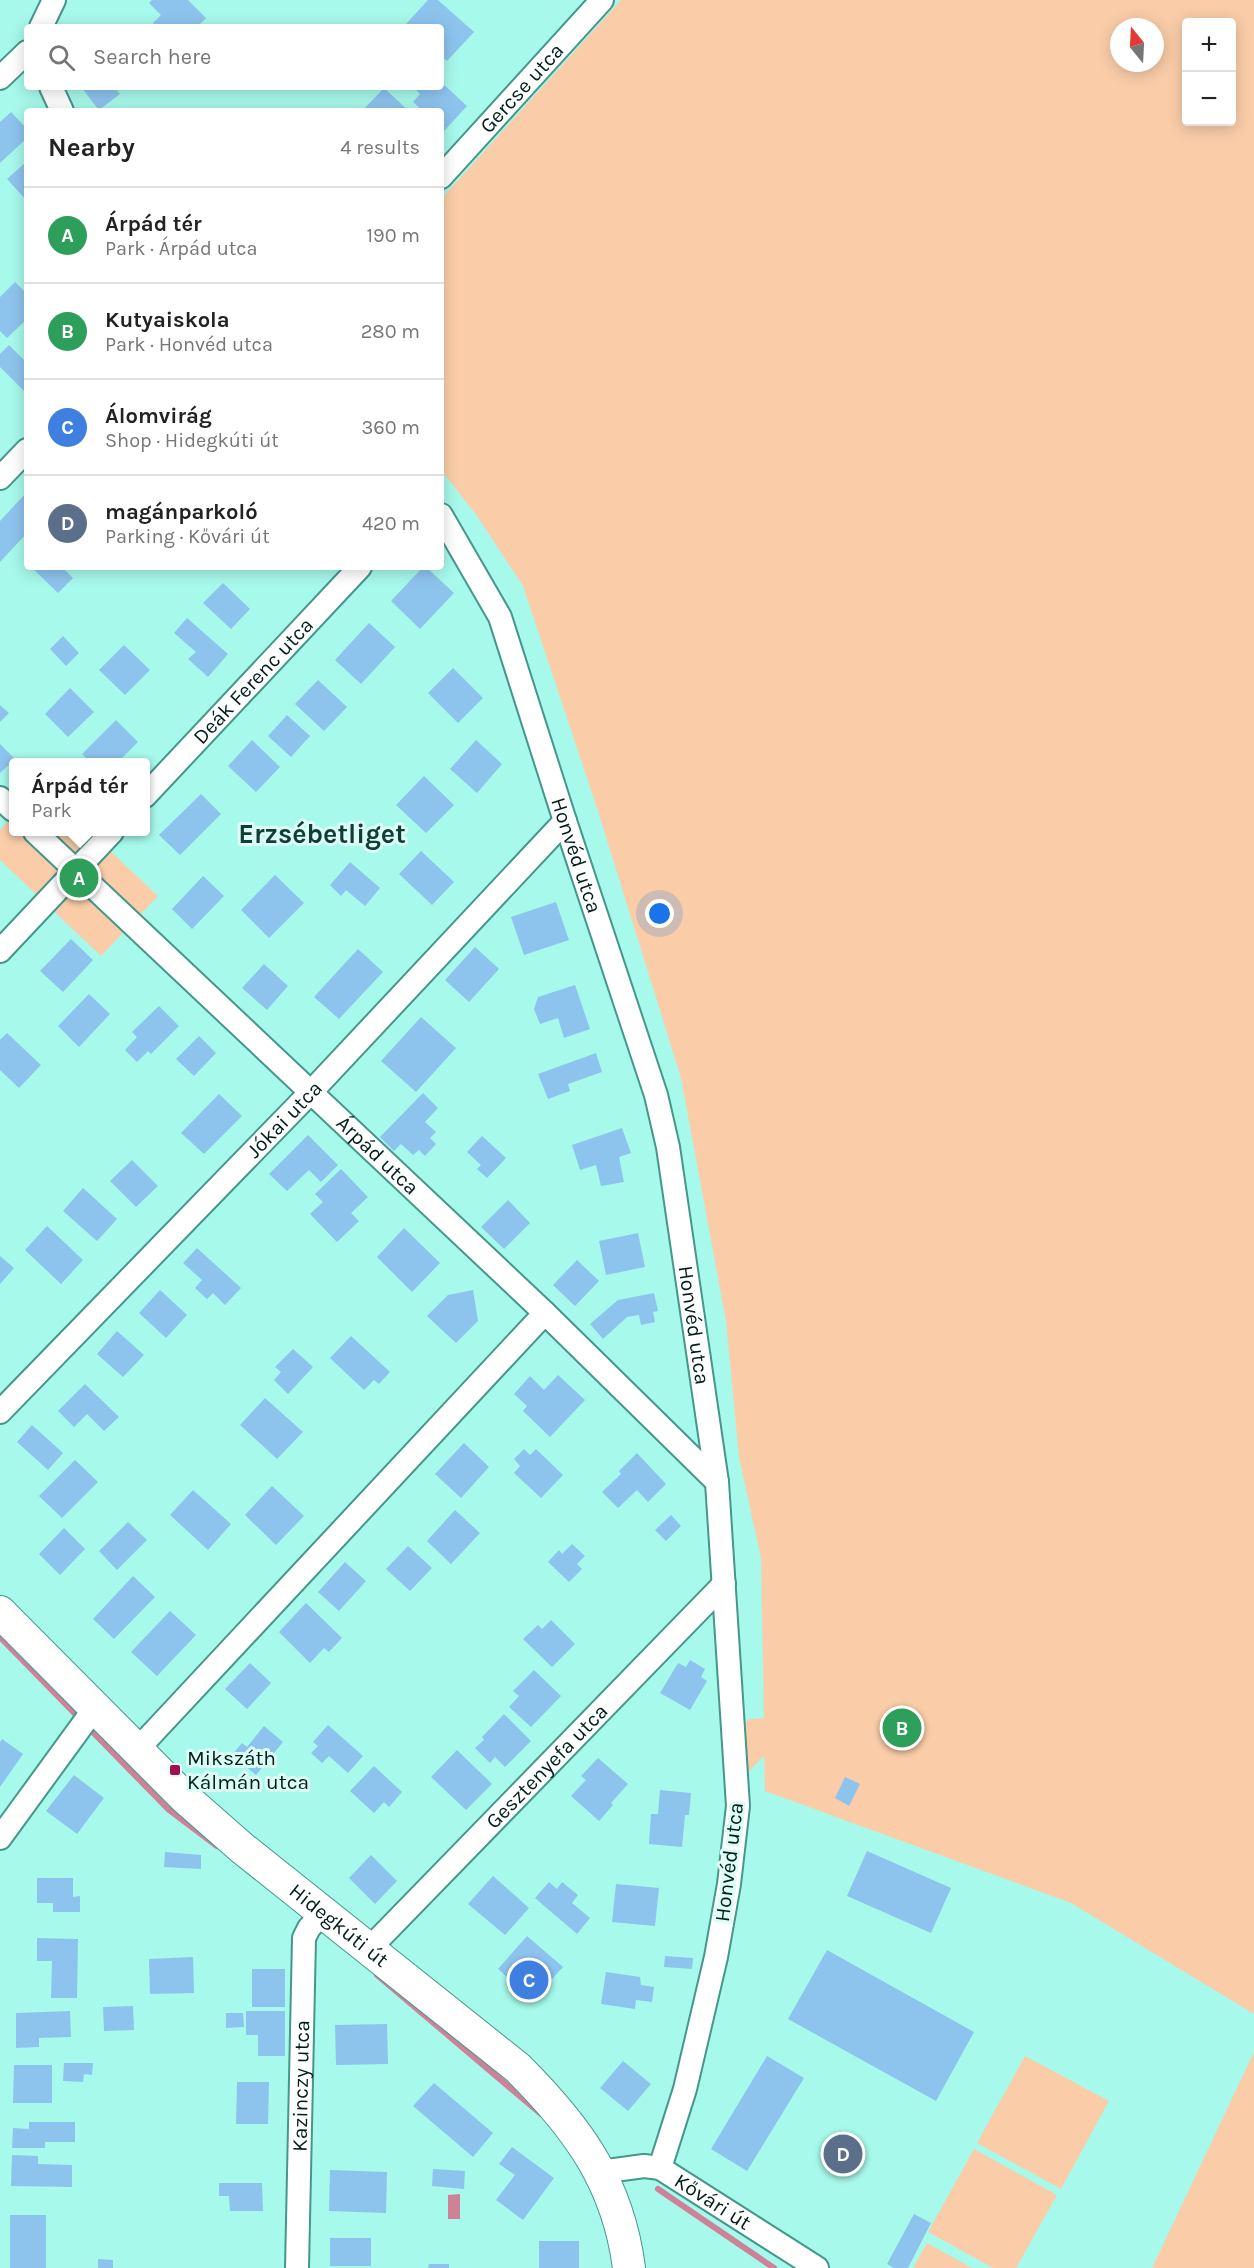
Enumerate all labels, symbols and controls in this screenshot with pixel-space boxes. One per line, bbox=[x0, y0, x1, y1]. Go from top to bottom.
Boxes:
north arrow bbox=[1110, 18, 1164, 72]
map controls bbox=[1182, 18, 1236, 126]
button: + bbox=[1182, 18, 1236, 72]
search box bbox=[24, 24, 444, 90]
street label: Gercse utca bbox=[475, 38, 569, 138]
icon: search bbox=[45, 41, 78, 74]
text: Search here bbox=[93, 44, 211, 70]
button: − bbox=[1182, 72, 1236, 126]
text: Nearby bbox=[48, 132, 135, 163]
text: 4 results bbox=[340, 136, 420, 159]
text: Árpád tér bbox=[105, 211, 202, 237]
text: A bbox=[61, 224, 74, 247]
text: 190 m bbox=[366, 224, 420, 247]
text: Park · Árpád utca bbox=[105, 237, 258, 260]
text: Kutyaiskola bbox=[105, 307, 230, 333]
text: B bbox=[61, 320, 74, 343]
text: 280 m bbox=[361, 320, 420, 343]
text: Park · Honvéd utca bbox=[105, 333, 273, 356]
text: Álomvirág bbox=[105, 403, 212, 429]
text: C bbox=[61, 416, 74, 439]
text: 360 m bbox=[361, 416, 420, 439]
text: Shop · Hidegkúti út bbox=[105, 429, 279, 452]
text: magánparkoló bbox=[105, 499, 258, 525]
text: D bbox=[61, 512, 74, 535]
text: 420 m bbox=[362, 512, 420, 535]
text: Parking · Kővári út bbox=[105, 525, 270, 548]
street label: Deák Ferenc utca bbox=[188, 613, 318, 749]
popup bbox=[9, 758, 150, 836]
text: Árpád tér bbox=[31, 773, 128, 799]
street label: Honvéd utca bbox=[546, 795, 607, 916]
text: Park bbox=[31, 799, 72, 822]
district label: Erzsébetliget bbox=[238, 818, 406, 850]
pin: A bbox=[60, 856, 98, 900]
your location bbox=[645, 899, 674, 928]
street label: Jókai utca bbox=[242, 1076, 327, 1163]
street label: Árpád utca bbox=[332, 1111, 424, 1200]
street label: Honvéd utca bbox=[673, 1264, 715, 1386]
street label: Gesztenyefa utca bbox=[481, 1699, 613, 1833]
pin: B bbox=[882, 1706, 922, 1750]
place label: Mikszáth Kálmán utca bbox=[187, 1746, 309, 1794]
marker: Mikszáth Kálmán utca bbox=[168, 1763, 182, 1777]
street label: Honvéd utca bbox=[710, 1801, 748, 1923]
street label: Hidegkúti út bbox=[285, 1878, 393, 1972]
pin: C bbox=[510, 1958, 548, 2002]
street label: Kazinczy utca bbox=[287, 2020, 314, 2152]
pin: D bbox=[824, 2132, 862, 2176]
street label: Kővári út bbox=[670, 2168, 755, 2235]

